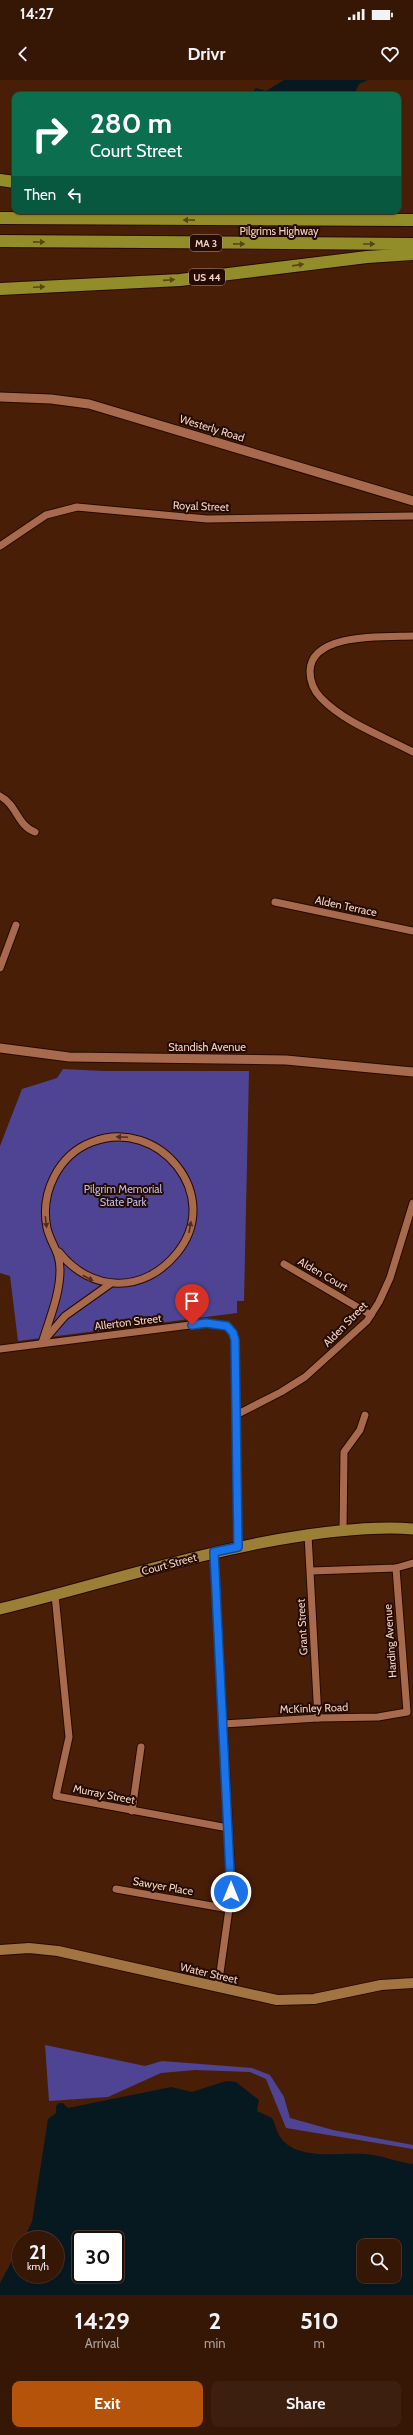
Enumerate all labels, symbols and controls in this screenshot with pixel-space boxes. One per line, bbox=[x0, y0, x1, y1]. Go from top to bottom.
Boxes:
text: 14:27 bbox=[20, 5, 54, 23]
icon: back bbox=[12, 43, 34, 65]
text: Drivr bbox=[188, 43, 225, 65]
icon: heart bbox=[379, 43, 401, 65]
text: 280 m bbox=[90, 106, 172, 140]
icon: right bbox=[24, 108, 76, 160]
text: Court Street bbox=[90, 140, 182, 162]
icon: left bbox=[64, 184, 86, 206]
text: Then bbox=[24, 186, 56, 204]
one-way arrow bbox=[182, 217, 195, 223]
street label: Pilgrims Highway bbox=[239, 224, 319, 238]
road number: MA 3 bbox=[190, 235, 222, 251]
one-way arrow bbox=[33, 238, 45, 245]
one-way arrow bbox=[233, 241, 246, 247]
one-way arrow bbox=[363, 241, 375, 248]
one-way arrow bbox=[292, 262, 304, 268]
road number: US 44 bbox=[189, 269, 225, 285]
one-way arrow bbox=[163, 277, 175, 284]
one-way arrow bbox=[33, 283, 45, 290]
street label: Westerly Road bbox=[178, 411, 246, 445]
street label: Royal Street bbox=[173, 498, 230, 514]
street label: Alden Terrace bbox=[314, 893, 379, 919]
street label: Standish Avenue bbox=[168, 1040, 246, 1054]
one-way arrow bbox=[116, 1134, 128, 1141]
park label: Pilgrim Memorial State Park bbox=[84, 1182, 163, 1209]
one-way arrow bbox=[43, 1216, 49, 1228]
one-way arrow bbox=[187, 1221, 193, 1233]
street label: Alden Court bbox=[296, 1254, 351, 1294]
one-way arrow bbox=[82, 1274, 94, 1281]
pin bbox=[175, 1284, 209, 1325]
icon: arrive bbox=[181, 1290, 203, 1312]
street label: Alden Street bbox=[320, 1298, 370, 1350]
street label: Allerton Street bbox=[94, 1311, 163, 1333]
street label: Court Street bbox=[140, 1550, 198, 1578]
street label: Grant Street bbox=[294, 1598, 310, 1656]
street label: Harding Avenue bbox=[380, 1603, 400, 1678]
street label: McKinley Road bbox=[279, 1700, 349, 1716]
street label: Murray Street bbox=[72, 1781, 136, 1807]
position arrow bbox=[210, 1871, 252, 1913]
street label: Sawyer Place bbox=[132, 1874, 195, 1898]
street label: Water Street bbox=[179, 1960, 239, 1986]
speed limit sign: 30 bbox=[72, 2231, 124, 2283]
map controls bbox=[357, 2239, 401, 2283]
button: search bbox=[357, 2239, 401, 2283]
text: 21 bbox=[29, 2240, 47, 2264]
text: km/h bbox=[27, 2260, 49, 2273]
text: 14:29 bbox=[74, 2306, 130, 2335]
text: 2 bbox=[208, 2306, 221, 2335]
text: 510 bbox=[300, 2306, 339, 2335]
text: Arrival bbox=[85, 2335, 119, 2351]
text: min bbox=[204, 2335, 226, 2351]
text: m bbox=[314, 2335, 325, 2351]
button: Exit bbox=[12, 2381, 203, 2427]
button: Share bbox=[211, 2381, 401, 2427]

